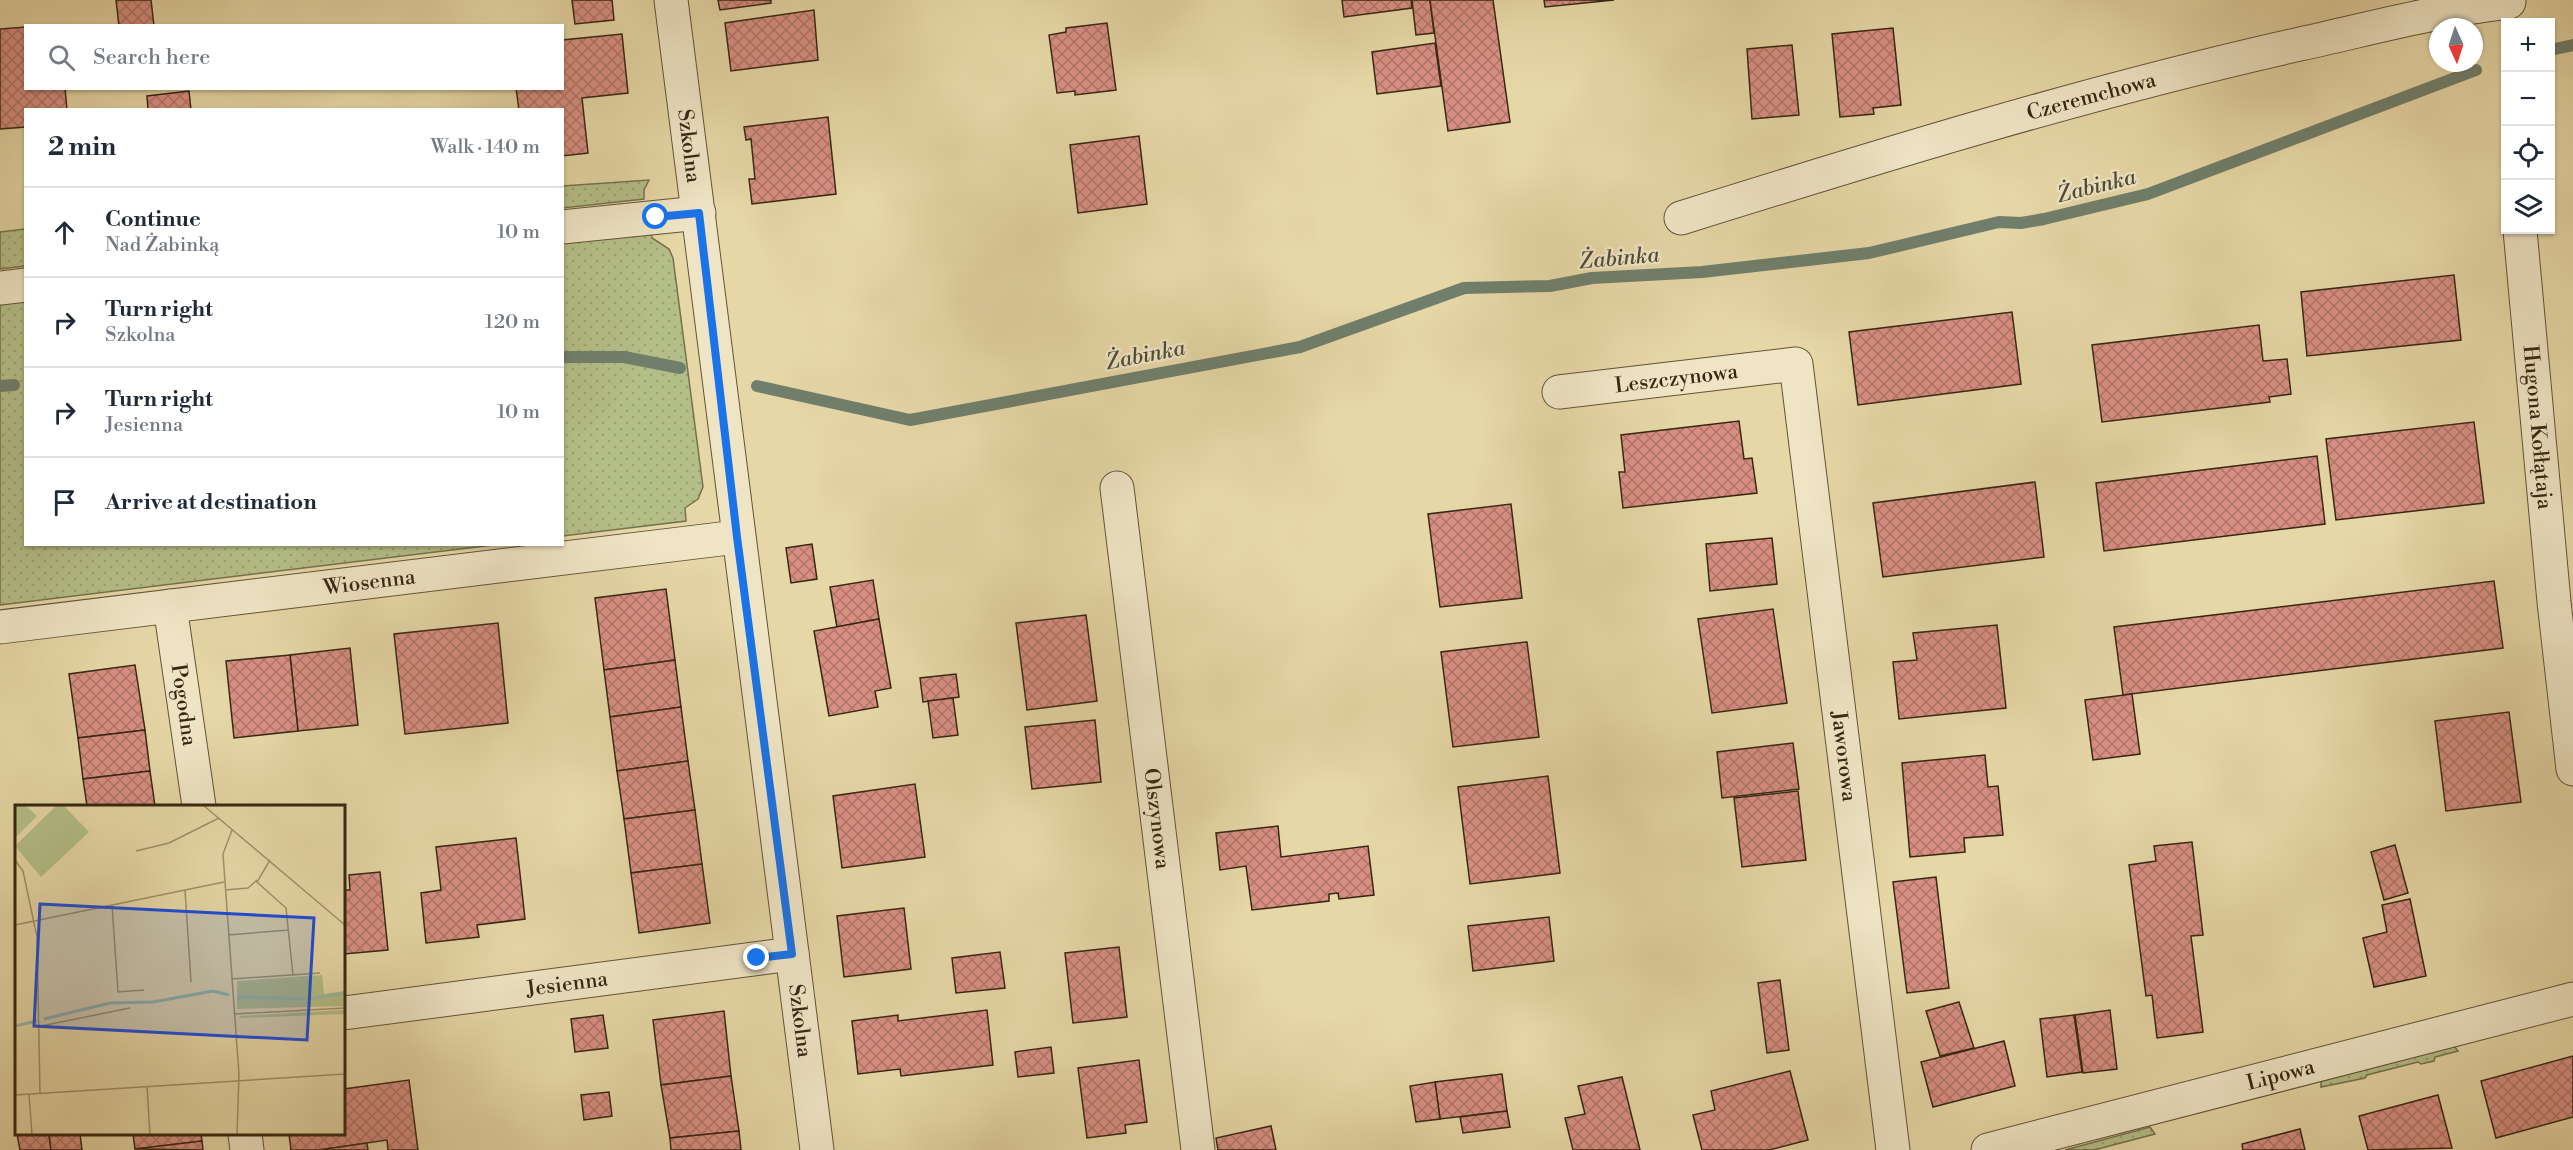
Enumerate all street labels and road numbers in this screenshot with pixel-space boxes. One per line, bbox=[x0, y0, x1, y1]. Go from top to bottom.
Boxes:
street label: Czeremchowa bbox=[2024, 67, 2159, 127]
street label: Szkolna bbox=[671, 108, 706, 185]
street label: Hugona Kołłątaja bbox=[2517, 344, 2558, 511]
street label: Leszczynowa bbox=[1613, 359, 1740, 399]
street label: Wiosenna bbox=[321, 564, 417, 602]
street label: Pogodna bbox=[165, 662, 202, 748]
street label: Jaworowa bbox=[1825, 709, 1862, 804]
street label: Olszynowa bbox=[1137, 767, 1176, 871]
street label: Jesienna bbox=[524, 966, 610, 1003]
street label: Szkolna bbox=[782, 983, 817, 1060]
street label: Lipowa bbox=[2244, 1054, 2318, 1097]

